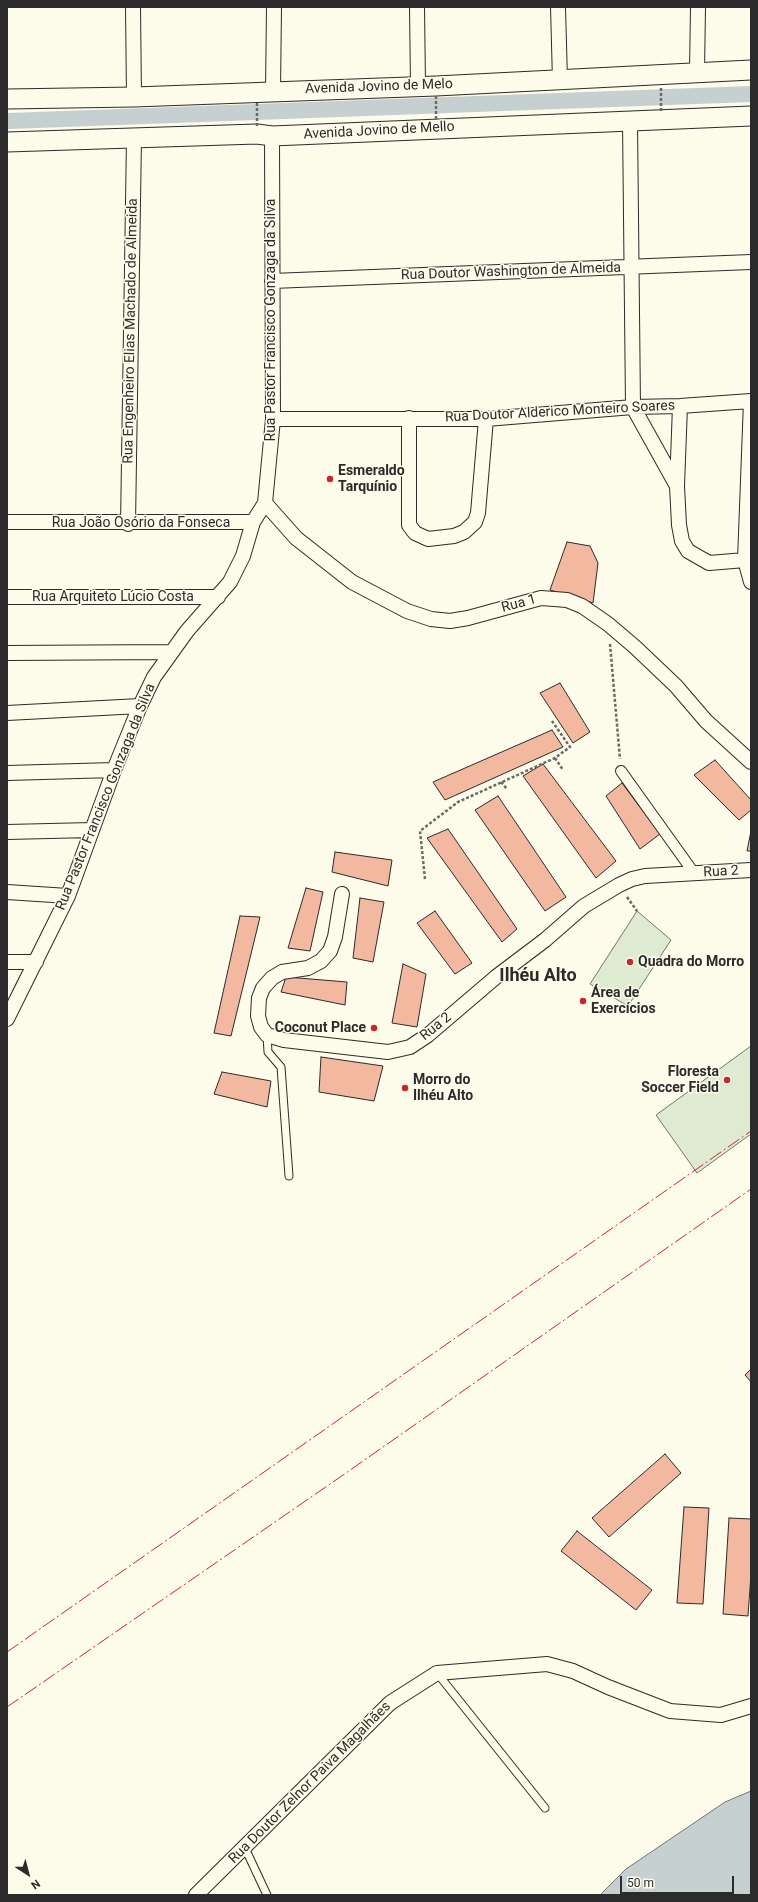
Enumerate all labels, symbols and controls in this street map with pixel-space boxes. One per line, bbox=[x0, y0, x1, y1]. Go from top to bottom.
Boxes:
street label: Avenida Jovino de Melo bbox=[305, 76, 453, 98]
street label: Avenida Jovino de Mello bbox=[303, 119, 455, 143]
street label: Rua Engenheiro Elias Machado de Almeida bbox=[120, 198, 142, 464]
street label: Rua Pastor Francisco Gonzaga da Silva bbox=[263, 199, 279, 441]
street label: Rua Doutor Washington de Almeida bbox=[401, 260, 621, 284]
street label: Rua Doutor Alderico Monteiro Soares bbox=[445, 398, 675, 426]
place label: Esmeraldo Tarquínio bbox=[338, 463, 405, 496]
marker: Esmeraldo Tarquínio bbox=[325, 474, 335, 484]
street label: Rua João Osório da Fonseca bbox=[52, 515, 230, 531]
street label: Rua Arquiteto Lúcio Costa bbox=[32, 589, 194, 605]
street label: Rua 1 bbox=[500, 591, 538, 617]
street label: Rua Pastor Francisco Gonzaga da Silva bbox=[53, 681, 159, 913]
street label: Rua 2 bbox=[703, 863, 739, 881]
place label: Quadra do Morro bbox=[638, 954, 744, 970]
marker: Quadra do Morro bbox=[625, 957, 635, 967]
district label: Ilhéu Alto bbox=[499, 965, 577, 987]
place label: Área de Exercícios bbox=[591, 985, 656, 1018]
marker: Área de Exercícios bbox=[578, 996, 588, 1006]
street label: Rua 2 bbox=[417, 1009, 455, 1045]
place label: Coconut Place bbox=[275, 1020, 366, 1036]
marker: Coconut Place bbox=[369, 1023, 379, 1033]
place label: Floresta Soccer Field bbox=[641, 1064, 719, 1096]
place label: Morro do Ilhéu Alto bbox=[413, 1072, 473, 1104]
marker: Floresta Soccer Field bbox=[722, 1075, 732, 1085]
marker: Morro do Ilhéu Alto bbox=[400, 1083, 410, 1093]
street label: Rua Doutor Zelnor Paiva Magalhães bbox=[225, 1698, 395, 1868]
north arrow bbox=[8, 1854, 48, 1894]
scale bar bbox=[622, 1868, 736, 1894]
text: 50 m bbox=[627, 1876, 654, 1890]
text: N bbox=[28, 1877, 42, 1892]

